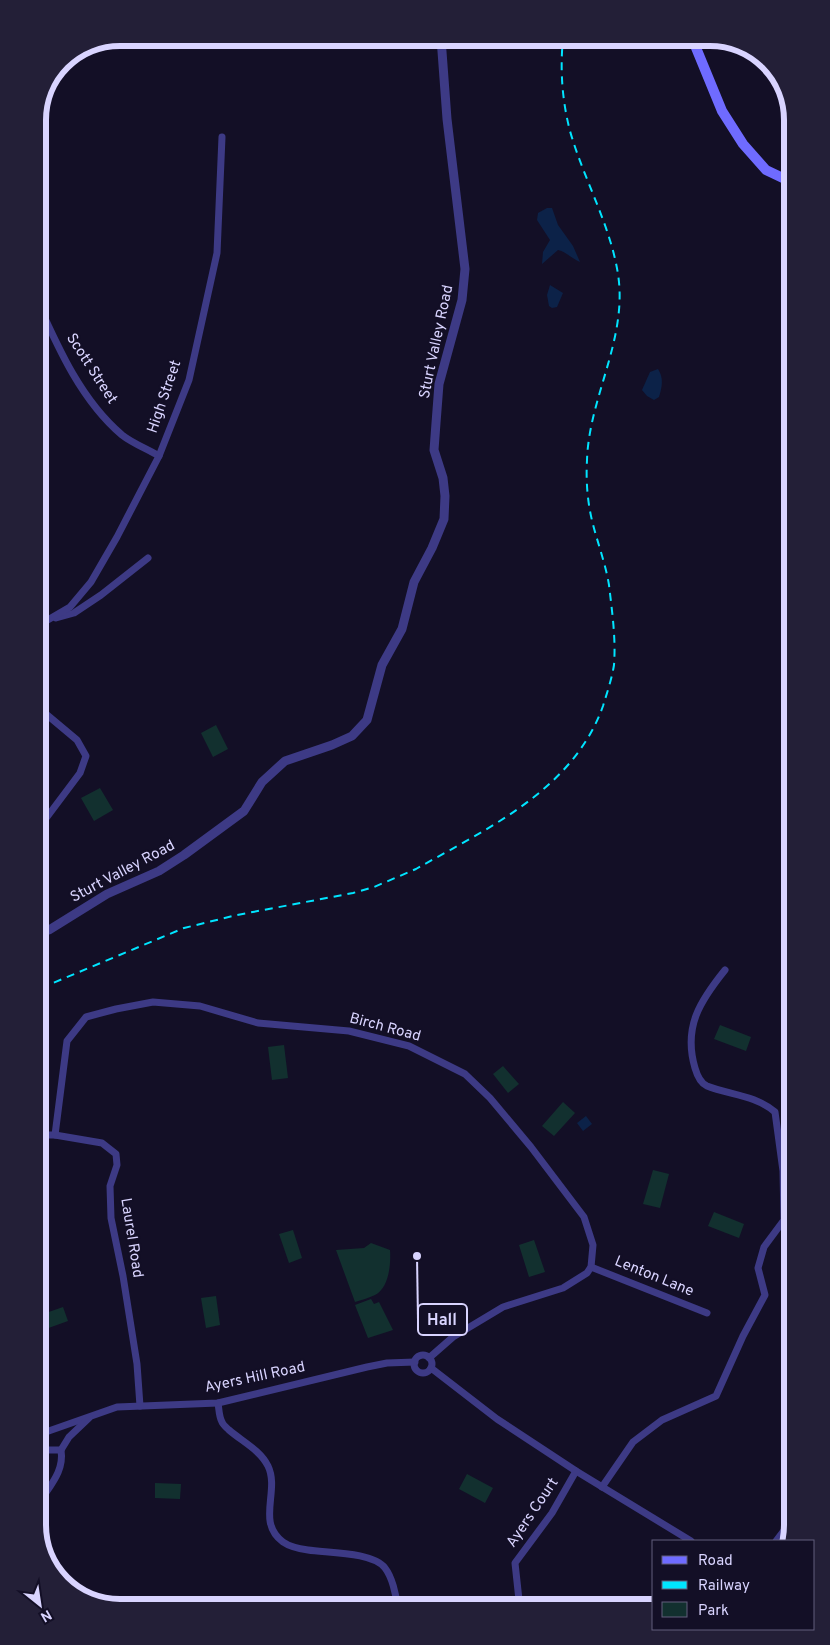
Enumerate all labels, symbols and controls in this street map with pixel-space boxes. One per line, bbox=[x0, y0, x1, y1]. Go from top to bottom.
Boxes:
street label: Sturt Valley Road bbox=[416, 283, 458, 401]
street label: Scott Street bbox=[61, 330, 121, 408]
street label: High Street bbox=[144, 358, 186, 436]
street label: Sturt Valley Road bbox=[67, 836, 179, 908]
street label: Birch Road bbox=[347, 1009, 423, 1047]
street label: Laurel Road bbox=[115, 1197, 147, 1279]
street label: Lenton Lane bbox=[612, 1252, 696, 1302]
callout: Hall bbox=[418, 1304, 467, 1335]
text: Hall bbox=[427, 1311, 457, 1331]
street label: Ayers Hill Road bbox=[203, 1358, 307, 1398]
street label: Ayers Court bbox=[503, 1474, 563, 1552]
legend bbox=[652, 1540, 815, 1630]
text: Road bbox=[698, 1552, 733, 1571]
text: Railway bbox=[698, 1577, 750, 1596]
north arrow bbox=[15, 1580, 65, 1630]
text: Park bbox=[698, 1602, 729, 1621]
text: N bbox=[37, 1605, 54, 1625]

